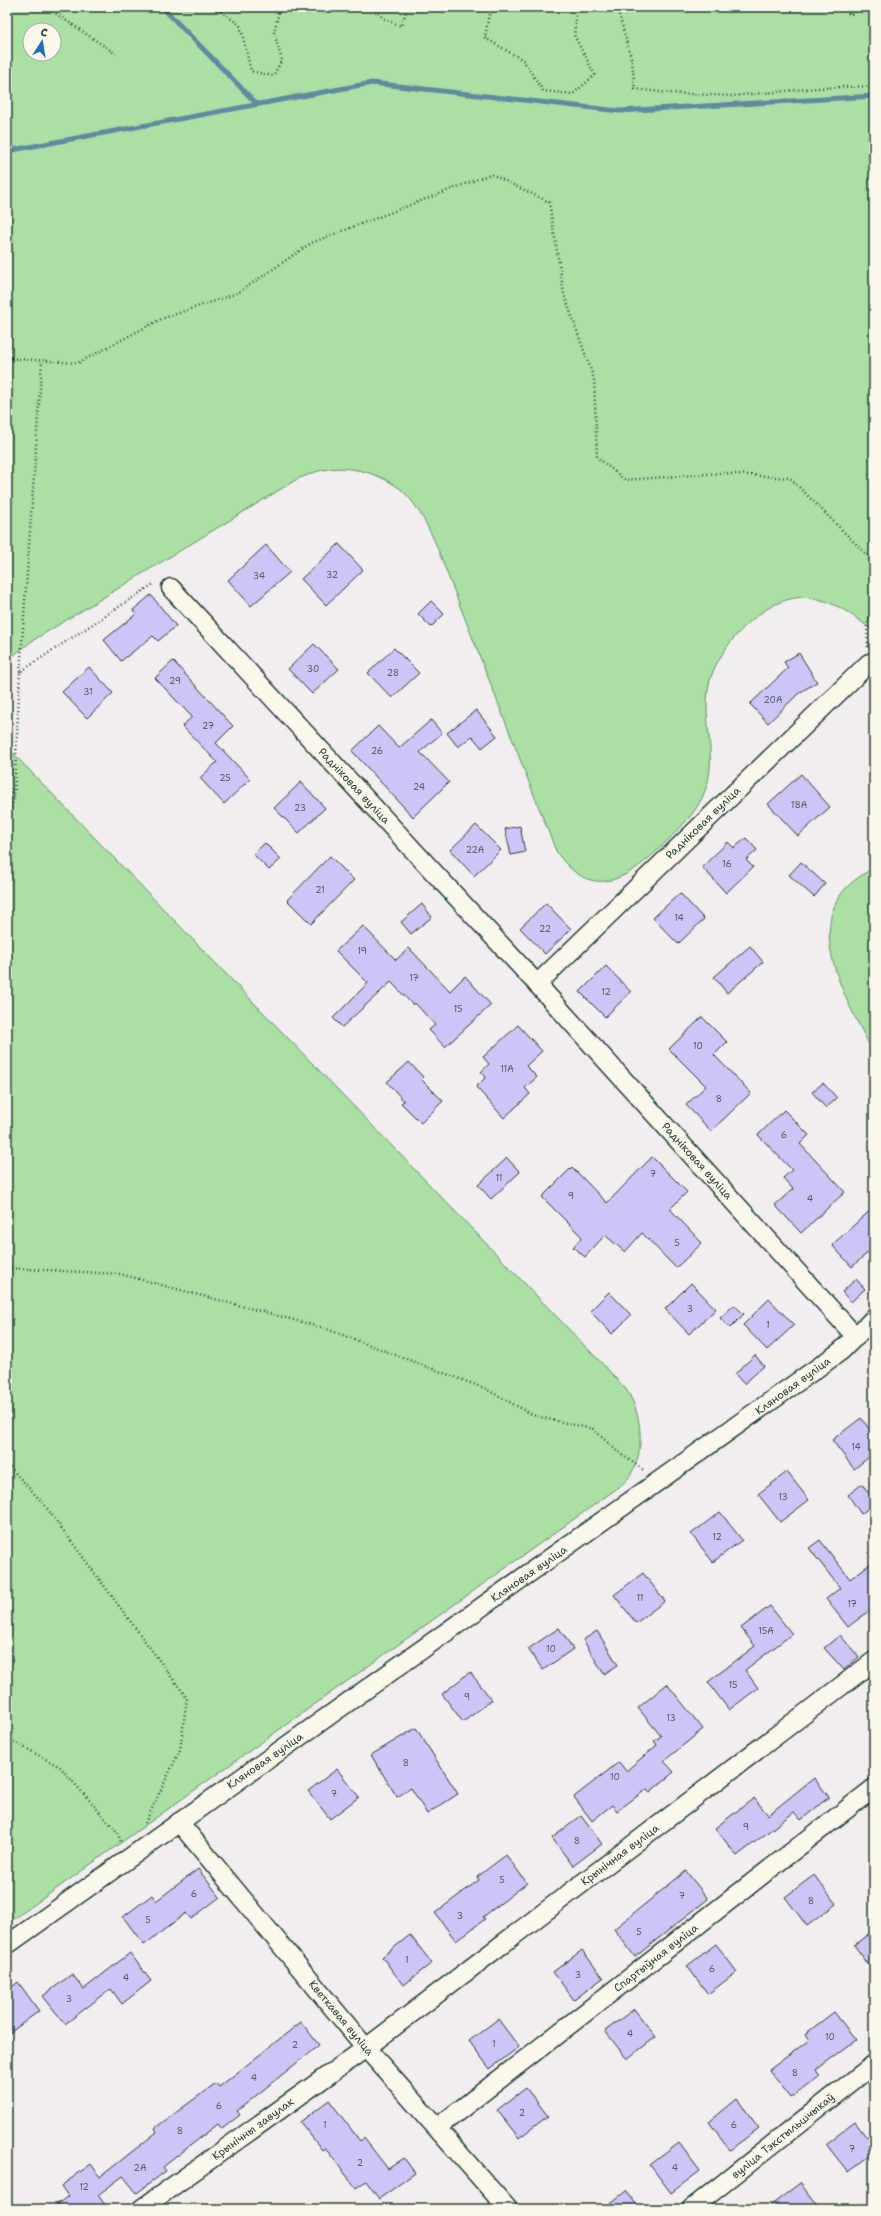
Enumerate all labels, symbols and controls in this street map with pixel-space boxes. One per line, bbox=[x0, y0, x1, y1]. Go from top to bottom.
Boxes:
north arrow bbox=[22, 22, 62, 62]
text: С bbox=[39, 25, 49, 41]
house number: 32 bbox=[326, 569, 338, 581]
house number: 34 bbox=[253, 570, 265, 582]
house number: 30 bbox=[307, 663, 319, 675]
house number: 28 bbox=[387, 667, 399, 679]
house number: 29 bbox=[169, 675, 181, 687]
house number: 31 bbox=[83, 686, 93, 698]
house number: 20А bbox=[764, 694, 783, 706]
house number: 27 bbox=[202, 720, 214, 732]
street label: Радніковая вуліца bbox=[315, 745, 393, 827]
house number: 26 bbox=[371, 745, 383, 757]
house number: 25 bbox=[219, 772, 231, 784]
house number: 24 bbox=[413, 781, 425, 793]
street label: Радніковая вуліца bbox=[662, 783, 744, 863]
house number: 18А bbox=[791, 799, 808, 811]
house number: 23 bbox=[294, 802, 306, 814]
house number: 22А bbox=[466, 844, 485, 856]
house number: 16 bbox=[722, 858, 732, 870]
house number: 21 bbox=[315, 884, 325, 896]
house number: 14 bbox=[674, 912, 684, 924]
house number: 22 bbox=[539, 923, 551, 935]
house number: 19 bbox=[357, 945, 367, 957]
house number: 17 bbox=[409, 972, 419, 984]
house number: 12 bbox=[601, 986, 611, 998]
house number: 15 bbox=[453, 1003, 463, 1015]
house number: 10 bbox=[693, 1040, 703, 1052]
house number: 11А bbox=[500, 1063, 514, 1075]
house number: 8 bbox=[716, 1093, 722, 1105]
street label: Радніковая вуліца bbox=[658, 1119, 736, 1203]
house number: 6 bbox=[781, 1129, 787, 1141]
house number: 7 bbox=[650, 1168, 656, 1180]
house number: 11 bbox=[495, 1172, 503, 1184]
house number: 9 bbox=[568, 1190, 574, 1202]
house number: 4 bbox=[807, 1193, 813, 1205]
house number: 5 bbox=[674, 1237, 680, 1249]
house number: 3 bbox=[687, 1303, 693, 1315]
house number: 1 bbox=[766, 1319, 770, 1331]
street label: Кляновая вуліца bbox=[752, 1353, 834, 1418]
house number: 14 bbox=[851, 1441, 861, 1453]
house number: 13 bbox=[778, 1491, 788, 1503]
house number: 12 bbox=[712, 1531, 722, 1543]
street label: Кляновая вуліца bbox=[488, 1542, 570, 1606]
house number: 11 bbox=[636, 1592, 644, 1604]
house number: 17 bbox=[847, 1598, 857, 1610]
house number: 15А bbox=[758, 1625, 774, 1637]
house number: 10 bbox=[546, 1643, 556, 1655]
house number: 15 bbox=[728, 1679, 738, 1691]
house number: 9 bbox=[464, 1691, 470, 1703]
house number: 13 bbox=[666, 1712, 676, 1724]
street label: Кляновая вуліца bbox=[224, 1729, 306, 1793]
house number: 8 bbox=[403, 1757, 409, 1769]
house number: 10 bbox=[610, 1771, 620, 1783]
house number: 7 bbox=[331, 1788, 337, 1800]
street label: Крынічная вуліца bbox=[578, 1821, 662, 1889]
house number: 9 bbox=[743, 1821, 749, 1833]
house number: 8 bbox=[574, 1835, 580, 1847]
house number: 5 bbox=[499, 1874, 505, 1886]
house number: 6 bbox=[191, 1888, 197, 1900]
house number: 7 bbox=[679, 1890, 685, 1902]
house number: 8 bbox=[808, 1895, 814, 1907]
house number: 3 bbox=[457, 1910, 463, 1922]
house number: 5 bbox=[145, 1914, 151, 1926]
street label: Спартыўная вуліца bbox=[611, 1920, 701, 1996]
house number: 5 bbox=[636, 1926, 642, 1938]
house number: 1 bbox=[405, 1954, 409, 1966]
house number: 6 bbox=[709, 1963, 715, 1975]
house number: 3 bbox=[575, 1969, 581, 1981]
house number: 4 bbox=[123, 1972, 129, 1984]
street label: Кветкавая вуліца bbox=[305, 1977, 377, 2059]
house number: 3 bbox=[66, 1993, 72, 2005]
house number: 4 bbox=[627, 2028, 633, 2040]
house number: 10 bbox=[825, 2031, 835, 2043]
house number: 1 bbox=[492, 2038, 496, 2050]
house number: 2 bbox=[292, 2039, 298, 2051]
house number: 8 bbox=[792, 2067, 798, 2079]
house number: 4 bbox=[251, 2072, 257, 2084]
street label: вуліца Тэкстыльшчыкаў bbox=[728, 2090, 838, 2182]
street label: Крынічны завулак bbox=[209, 2094, 297, 2164]
house number: 6 bbox=[216, 2100, 222, 2112]
house number: 2 bbox=[519, 2107, 525, 2119]
house number: 1 bbox=[323, 2119, 327, 2131]
house number: 6 bbox=[731, 2119, 737, 2131]
house number: 8 bbox=[177, 2125, 183, 2137]
house number: 7 bbox=[849, 2143, 855, 2155]
house number: 2 bbox=[357, 2157, 363, 2169]
house number: 2А bbox=[134, 2162, 147, 2174]
house number: 4 bbox=[672, 2162, 678, 2174]
house number: 12 bbox=[79, 2181, 89, 2193]

